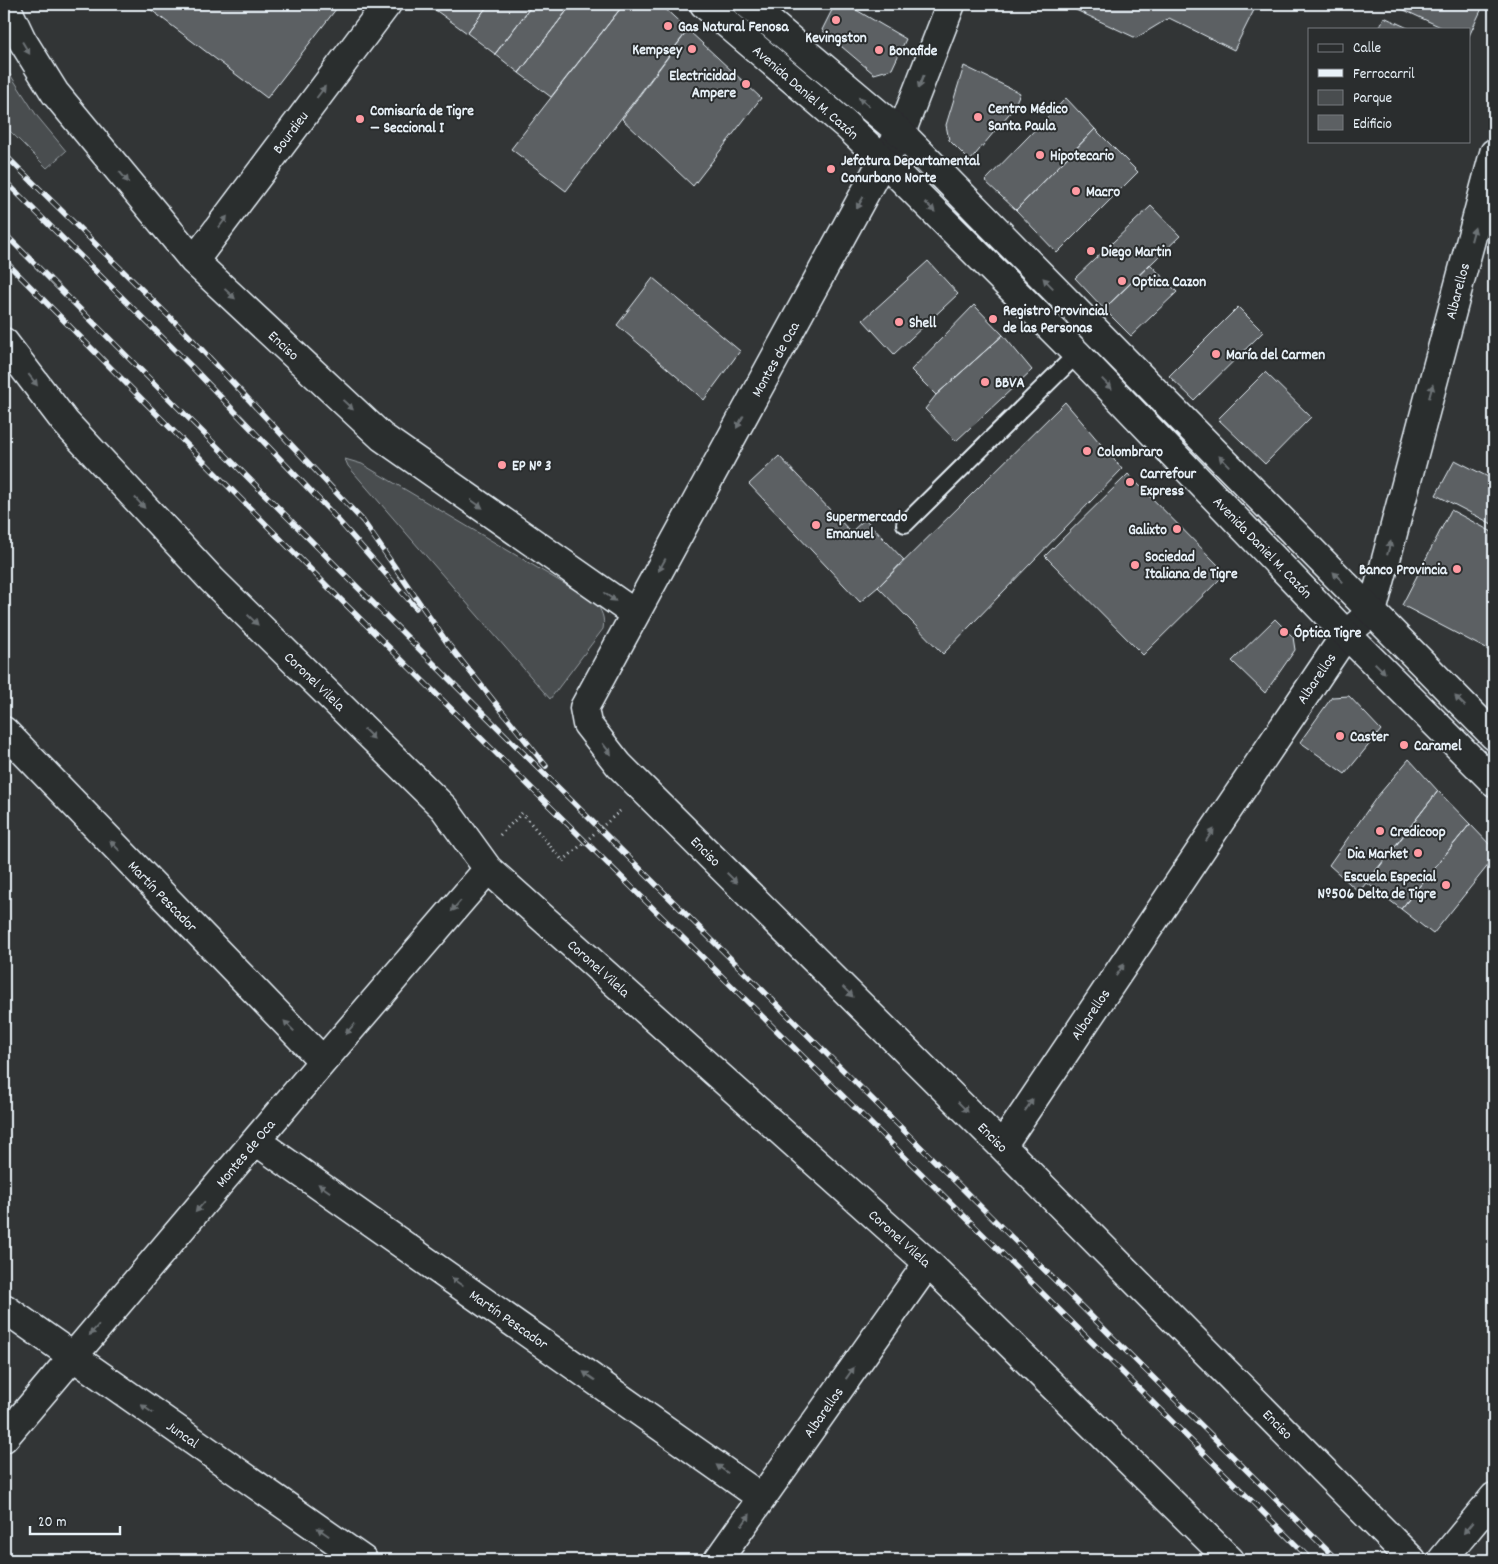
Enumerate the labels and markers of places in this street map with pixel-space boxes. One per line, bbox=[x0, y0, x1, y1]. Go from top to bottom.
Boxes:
marker: Kevingston bbox=[830, 14, 842, 26]
place label: Gas Natural Fenosa bbox=[678, 17, 790, 39]
marker: Gas Natural Fenosa bbox=[662, 20, 674, 32]
place label: Kevingston bbox=[805, 28, 867, 50]
place label: Kempsey bbox=[632, 40, 683, 62]
place label: Bonafide bbox=[889, 41, 938, 63]
marker: Kempsey bbox=[686, 43, 698, 55]
marker: Bonafide bbox=[873, 44, 885, 56]
place label: Electricidad Ampere bbox=[669, 66, 736, 105]
marker: Electricidad Ampere bbox=[740, 78, 752, 90]
place label: Centro Médico Santa Paula bbox=[988, 99, 1068, 138]
place label: Comisaría de Tigre — Seccional I bbox=[370, 101, 474, 140]
marker: Centro Médico Santa Paula bbox=[972, 111, 984, 123]
marker: Comisaría de Tigre — Seccional I bbox=[354, 113, 366, 125]
place label: Hipotecario bbox=[1050, 146, 1115, 168]
marker: Hipotecario bbox=[1034, 149, 1046, 161]
place label: Jefatura Departamental Conurbano Norte bbox=[841, 151, 980, 190]
marker: Jefatura Departamental Conurbano Norte bbox=[825, 163, 837, 175]
place label: Macro bbox=[1086, 182, 1120, 204]
marker: Macro bbox=[1070, 185, 1082, 197]
place label: Diego Martin bbox=[1101, 242, 1171, 264]
marker: Diego Martin bbox=[1085, 245, 1097, 257]
place label: Optica Cazon bbox=[1132, 272, 1206, 294]
marker: Optica Cazon bbox=[1116, 275, 1128, 287]
place label: Registro Provincial de las Personas bbox=[1003, 301, 1109, 340]
place label: Shell bbox=[909, 313, 937, 335]
marker: Registro Provincial de las Personas bbox=[987, 313, 999, 325]
marker: Shell bbox=[893, 316, 905, 328]
place label: María del Carmen bbox=[1226, 345, 1325, 367]
marker: María del Carmen bbox=[1210, 348, 1222, 360]
place label: BBVA bbox=[995, 373, 1025, 395]
marker: BBVA bbox=[979, 376, 991, 388]
place label: Colombraro bbox=[1097, 442, 1163, 464]
marker: Colombraro bbox=[1081, 445, 1093, 457]
place label: EP N° 3 bbox=[512, 456, 552, 478]
marker: EP N° 3 bbox=[496, 459, 508, 471]
place label: Carrefour Express bbox=[1140, 464, 1197, 503]
marker: Carrefour Express bbox=[1124, 476, 1136, 488]
place label: Supermercado Emanuel bbox=[826, 507, 908, 546]
marker: Supermercado Emanuel bbox=[810, 519, 822, 531]
place label: Galixto bbox=[1128, 520, 1167, 542]
marker: Galixto bbox=[1171, 523, 1183, 535]
place label: Sociedad Italiana de Tigre bbox=[1145, 547, 1238, 586]
marker: Sociedad Italiana de Tigre bbox=[1129, 559, 1141, 571]
place label: Banco Provincia bbox=[1359, 560, 1448, 582]
marker: Banco Provincia bbox=[1451, 563, 1463, 575]
place label: Óptica Tigre bbox=[1294, 623, 1362, 645]
marker: Óptica Tigre bbox=[1278, 626, 1290, 638]
place label: Caster bbox=[1350, 727, 1389, 749]
marker: Caster bbox=[1334, 730, 1346, 742]
place label: Caramel bbox=[1414, 736, 1462, 758]
marker: Caramel bbox=[1398, 739, 1410, 751]
place label: Credicoop bbox=[1390, 822, 1446, 844]
marker: Credicoop bbox=[1374, 825, 1386, 837]
place label: Dia Market bbox=[1347, 844, 1408, 866]
marker: Dia Market bbox=[1412, 847, 1424, 859]
place label: Escuela Especial Nº506 Delta de Tigre bbox=[1318, 867, 1436, 906]
marker: Escuela Especial Nº506 Delta de Tigre bbox=[1440, 879, 1452, 891]

